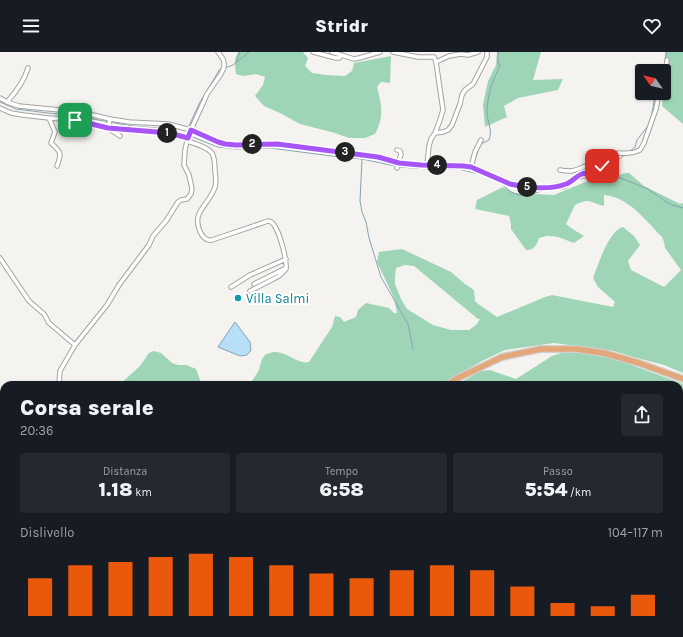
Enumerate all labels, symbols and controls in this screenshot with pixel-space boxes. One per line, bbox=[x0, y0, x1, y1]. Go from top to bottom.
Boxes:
icon: menu bbox=[20, 15, 42, 37]
text: Stridr bbox=[315, 15, 368, 37]
icon: heart bbox=[641, 15, 663, 37]
north arrow bbox=[635, 64, 671, 100]
map controls bbox=[635, 64, 671, 100]
pin bbox=[58, 103, 92, 137]
icon: arrive bbox=[64, 109, 86, 131]
pin: 1 bbox=[157, 123, 177, 143]
text: 1 bbox=[165, 126, 169, 139]
pin: 2 bbox=[242, 134, 262, 154]
text: 2 bbox=[249, 137, 255, 150]
pin: 3 bbox=[335, 142, 355, 162]
text: 3 bbox=[342, 145, 348, 158]
pin bbox=[585, 149, 619, 183]
pin: 4 bbox=[427, 155, 447, 175]
icon: check bbox=[591, 155, 613, 177]
text: 4 bbox=[434, 158, 440, 171]
pin: 5 bbox=[517, 177, 537, 197]
text: 5 bbox=[524, 180, 530, 193]
place label: Villa Salmi bbox=[246, 291, 309, 306]
marker: Villa Salmi bbox=[233, 293, 243, 303]
button: share bbox=[621, 394, 663, 436]
text: Corsa serale bbox=[20, 395, 154, 421]
text: 20:36 bbox=[20, 423, 53, 438]
text: Distanza bbox=[103, 465, 147, 478]
text: Tempo bbox=[325, 465, 358, 478]
text: Passo bbox=[543, 465, 573, 478]
text: 1.18 bbox=[99, 478, 133, 501]
text: 6:58 bbox=[319, 478, 364, 501]
text: 5:54 bbox=[524, 478, 567, 501]
text: km bbox=[133, 486, 152, 499]
text: /km bbox=[567, 486, 591, 499]
text: Dislivello bbox=[20, 525, 74, 540]
text: 104–117 m bbox=[608, 525, 663, 540]

